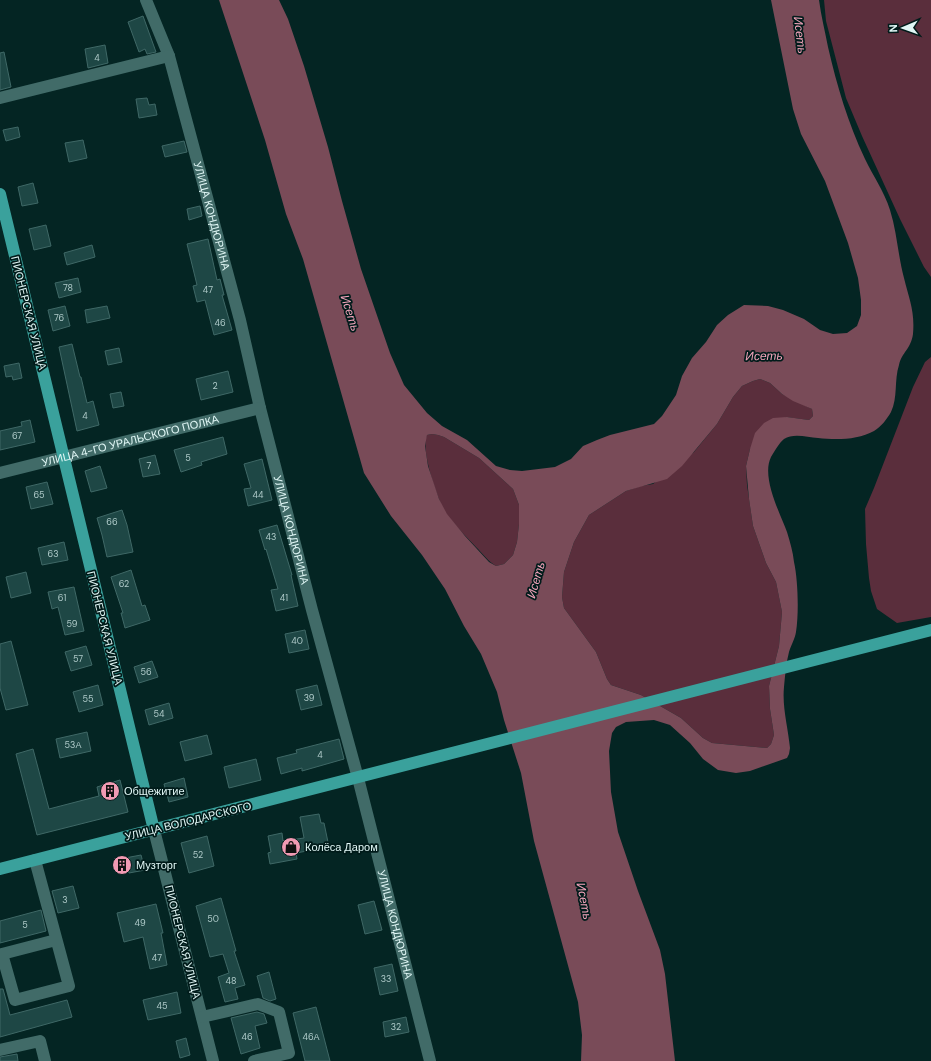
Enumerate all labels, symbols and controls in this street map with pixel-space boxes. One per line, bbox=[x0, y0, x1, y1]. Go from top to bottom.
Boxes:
north arrow bbox=[883, 8, 923, 48]
water label: Исеть bbox=[790, 15, 810, 55]
text: N bbox=[886, 24, 900, 33]
house number: 4 bbox=[94, 52, 100, 64]
street label: УЛИЦА КОНДЮРИНА bbox=[191, 160, 233, 272]
street label: ПИОНЕРСКАЯ УЛИЦА bbox=[8, 255, 50, 372]
house number: 78 bbox=[63, 282, 73, 294]
house number: 47 bbox=[203, 284, 213, 296]
water label: Исеть bbox=[337, 293, 363, 333]
house number: 76 bbox=[54, 312, 64, 324]
house number: 46 bbox=[214, 317, 226, 329]
water label: Исеть bbox=[745, 348, 783, 364]
house number: 2 bbox=[212, 380, 218, 392]
house number: 4 bbox=[82, 410, 88, 422]
street label: УЛИЦА 4-ГО УРАЛЬСКОГО ПОЛКА bbox=[40, 411, 221, 469]
house number: 67 bbox=[12, 430, 22, 442]
house number: 5 bbox=[185, 452, 191, 464]
house number: 7 bbox=[147, 460, 152, 472]
street label: УЛИЦА КОНДЮРИНА bbox=[271, 474, 312, 587]
house number: 65 bbox=[34, 489, 44, 501]
house number: 44 bbox=[253, 489, 264, 501]
house number: 66 bbox=[106, 516, 118, 528]
house number: 43 bbox=[266, 531, 276, 543]
house number: 63 bbox=[48, 548, 58, 560]
water label: Исеть bbox=[523, 560, 549, 600]
street label: ПИОНЕРСКАЯ УЛИЦА bbox=[84, 570, 126, 687]
house number: 62 bbox=[119, 578, 129, 590]
house number: 61 bbox=[58, 592, 66, 604]
house number: 41 bbox=[280, 592, 288, 604]
house number: 59 bbox=[67, 618, 78, 630]
house number: 40 bbox=[291, 635, 303, 647]
house number: 57 bbox=[73, 653, 83, 665]
house number: 56 bbox=[140, 666, 152, 678]
house number: 39 bbox=[304, 692, 315, 704]
house number: 55 bbox=[83, 693, 93, 705]
house number: 54 bbox=[154, 708, 165, 720]
house number: 53А bbox=[65, 739, 81, 751]
house number: 4 bbox=[317, 749, 323, 761]
building icon: Общежитие bbox=[99, 780, 121, 802]
place label: Общежитие bbox=[124, 784, 185, 798]
street label: УЛИЦА ВОЛОДАРСКОГО bbox=[123, 798, 253, 843]
shop icon: Колёса Даром bbox=[280, 836, 302, 858]
place label: Колёса Даром bbox=[305, 840, 378, 854]
house number: 52 bbox=[193, 849, 203, 861]
building icon: Музторг bbox=[111, 854, 133, 876]
place label: Музторг bbox=[136, 858, 177, 872]
street label: УЛИЦА КОНДЮРИНА bbox=[375, 868, 416, 981]
water label: Исеть bbox=[573, 881, 595, 921]
street label: ПИОНЕРСКАЯ УЛИЦА bbox=[162, 884, 204, 1001]
house number: 3 bbox=[62, 894, 68, 906]
house number: 50 bbox=[207, 913, 219, 925]
house number: 49 bbox=[134, 917, 146, 929]
house number: 5 bbox=[22, 919, 28, 931]
house number: 47 bbox=[152, 952, 162, 964]
house number: 33 bbox=[381, 973, 391, 985]
house number: 48 bbox=[226, 975, 236, 987]
house number: 45 bbox=[157, 1000, 167, 1012]
house number: 32 bbox=[391, 1021, 401, 1033]
house number: 46 bbox=[241, 1031, 253, 1043]
house number: 46А bbox=[302, 1031, 320, 1043]

